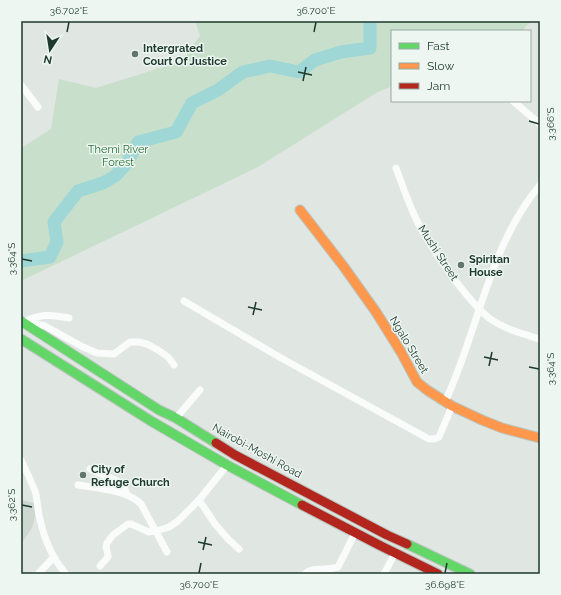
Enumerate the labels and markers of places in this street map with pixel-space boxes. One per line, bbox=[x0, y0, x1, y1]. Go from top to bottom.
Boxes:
place label: Intergrated Court Of Justice bbox=[143, 42, 227, 68]
marker: Intergrated Court Of Justice bbox=[130, 49, 140, 59]
place label: Spiritan House bbox=[469, 253, 510, 279]
marker: Spiritan House bbox=[456, 260, 466, 270]
place label: City of Refuge Church bbox=[91, 463, 170, 489]
marker: City of Refuge Church bbox=[78, 470, 88, 480]

